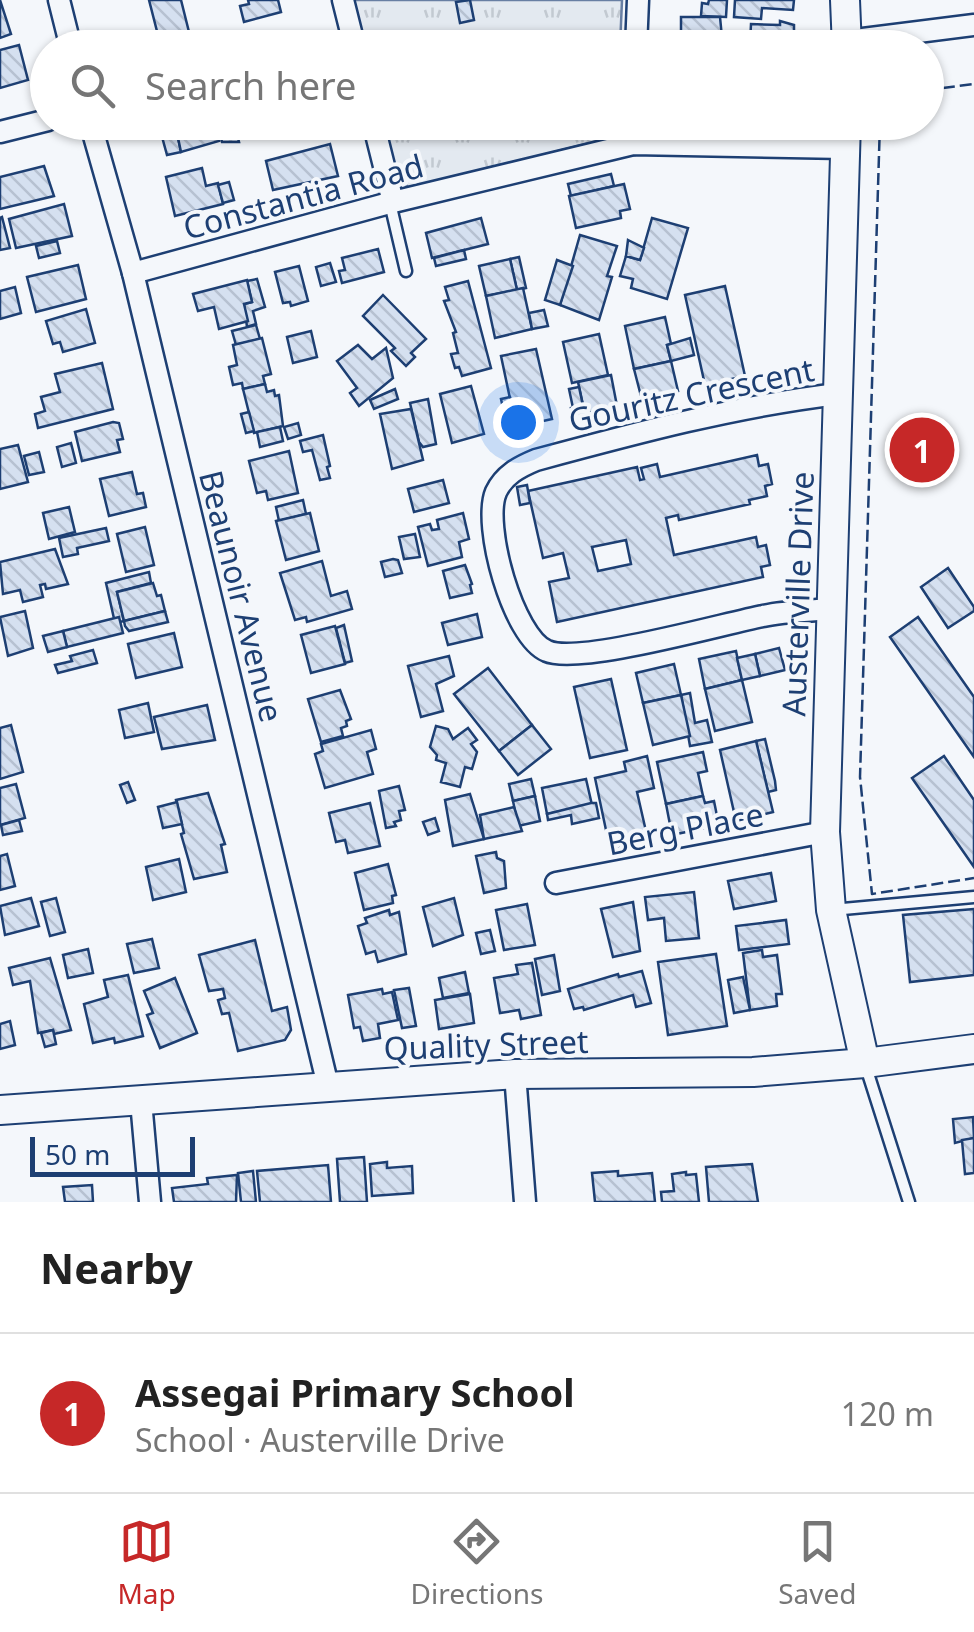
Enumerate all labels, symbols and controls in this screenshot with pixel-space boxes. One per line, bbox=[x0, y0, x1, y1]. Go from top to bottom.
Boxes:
search box bbox=[30, 30, 944, 140]
icon: search bbox=[65, 58, 120, 113]
text: Search here bbox=[145, 59, 356, 111]
street label: Constantia Road bbox=[178, 143, 428, 249]
street label: Gouritz Crescent bbox=[564, 347, 818, 441]
your location bbox=[493, 397, 544, 448]
pin: 1 bbox=[890, 412, 954, 488]
street label: Beaunoir Avenue bbox=[190, 466, 294, 726]
street label: Austerville Drive bbox=[771, 471, 823, 717]
street label: Berg Place bbox=[603, 792, 767, 864]
street label: Quality Street bbox=[383, 1019, 589, 1069]
scale bar bbox=[30, 1132, 195, 1176]
text: 50 m bbox=[45, 1135, 111, 1173]
text: Nearby bbox=[40, 1239, 193, 1296]
text: Assegai Primary School bbox=[135, 1366, 575, 1418]
text: 1 bbox=[63, 1392, 82, 1435]
text: 120 m bbox=[841, 1392, 934, 1435]
text: School · Austerville Drive bbox=[135, 1418, 505, 1461]
tab: Map bbox=[117, 1514, 176, 1612]
tab: Directions bbox=[411, 1514, 543, 1612]
tab: Saved bbox=[778, 1514, 857, 1612]

